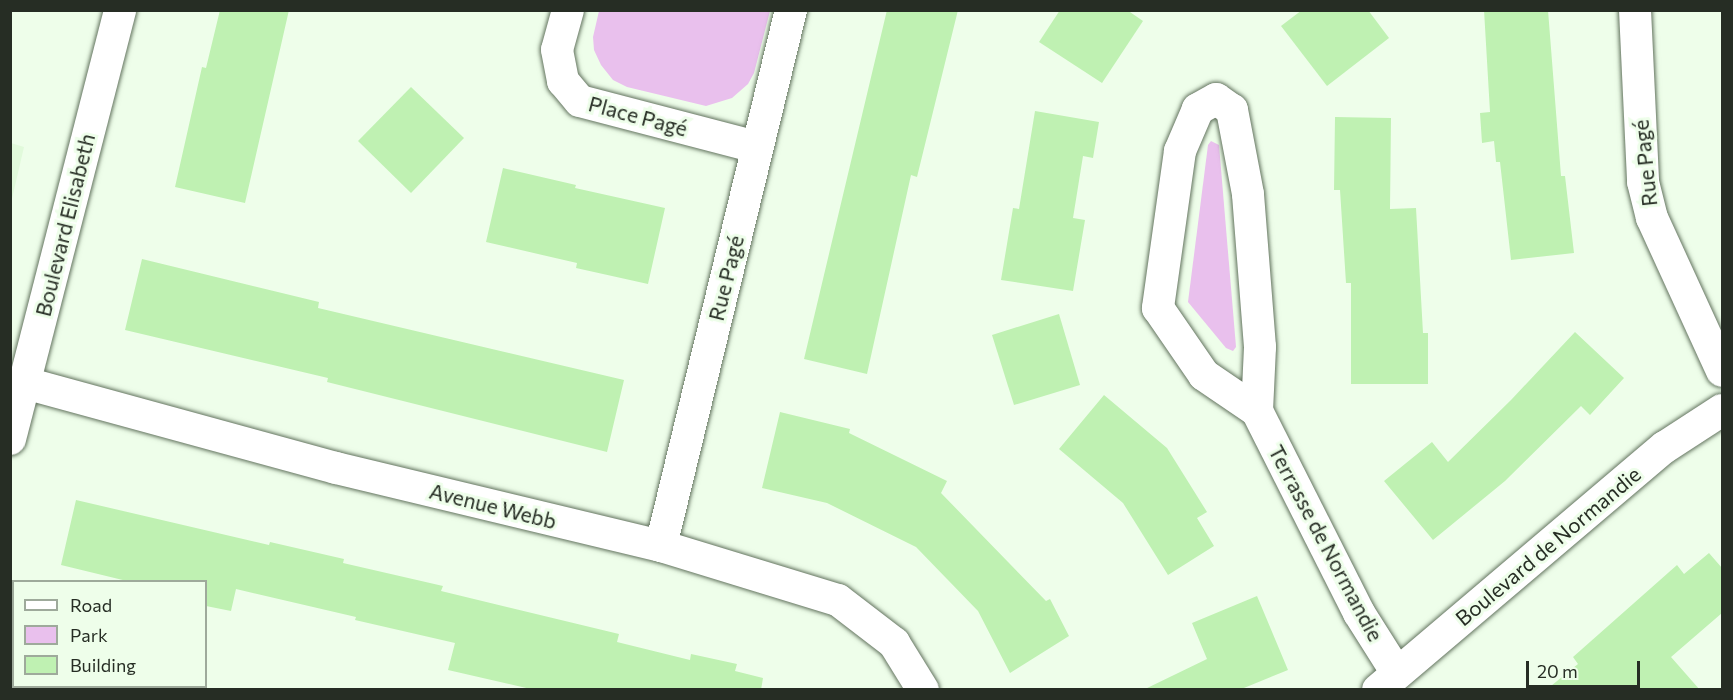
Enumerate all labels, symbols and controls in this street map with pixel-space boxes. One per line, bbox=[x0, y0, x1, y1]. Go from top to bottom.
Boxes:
street label: Place Pagé bbox=[586, 91, 690, 141]
street label: Rue Pagé bbox=[1628, 118, 1662, 208]
street label: Boulevard Elisabeth bbox=[30, 131, 100, 319]
street label: Rue Pagé bbox=[703, 233, 749, 323]
street label: Terrasse de Normandie bbox=[1264, 441, 1388, 645]
street label: Boulevard de Normandie bbox=[1450, 461, 1646, 631]
street label: Avenue Webb bbox=[427, 478, 559, 534]
legend bbox=[12, 580, 207, 688]
text: Road bbox=[70, 594, 112, 616]
text: Park bbox=[70, 624, 108, 646]
scale bar bbox=[1529, 649, 1643, 687]
text: Building bbox=[70, 654, 136, 676]
text: 20 m bbox=[1537, 660, 1578, 682]

